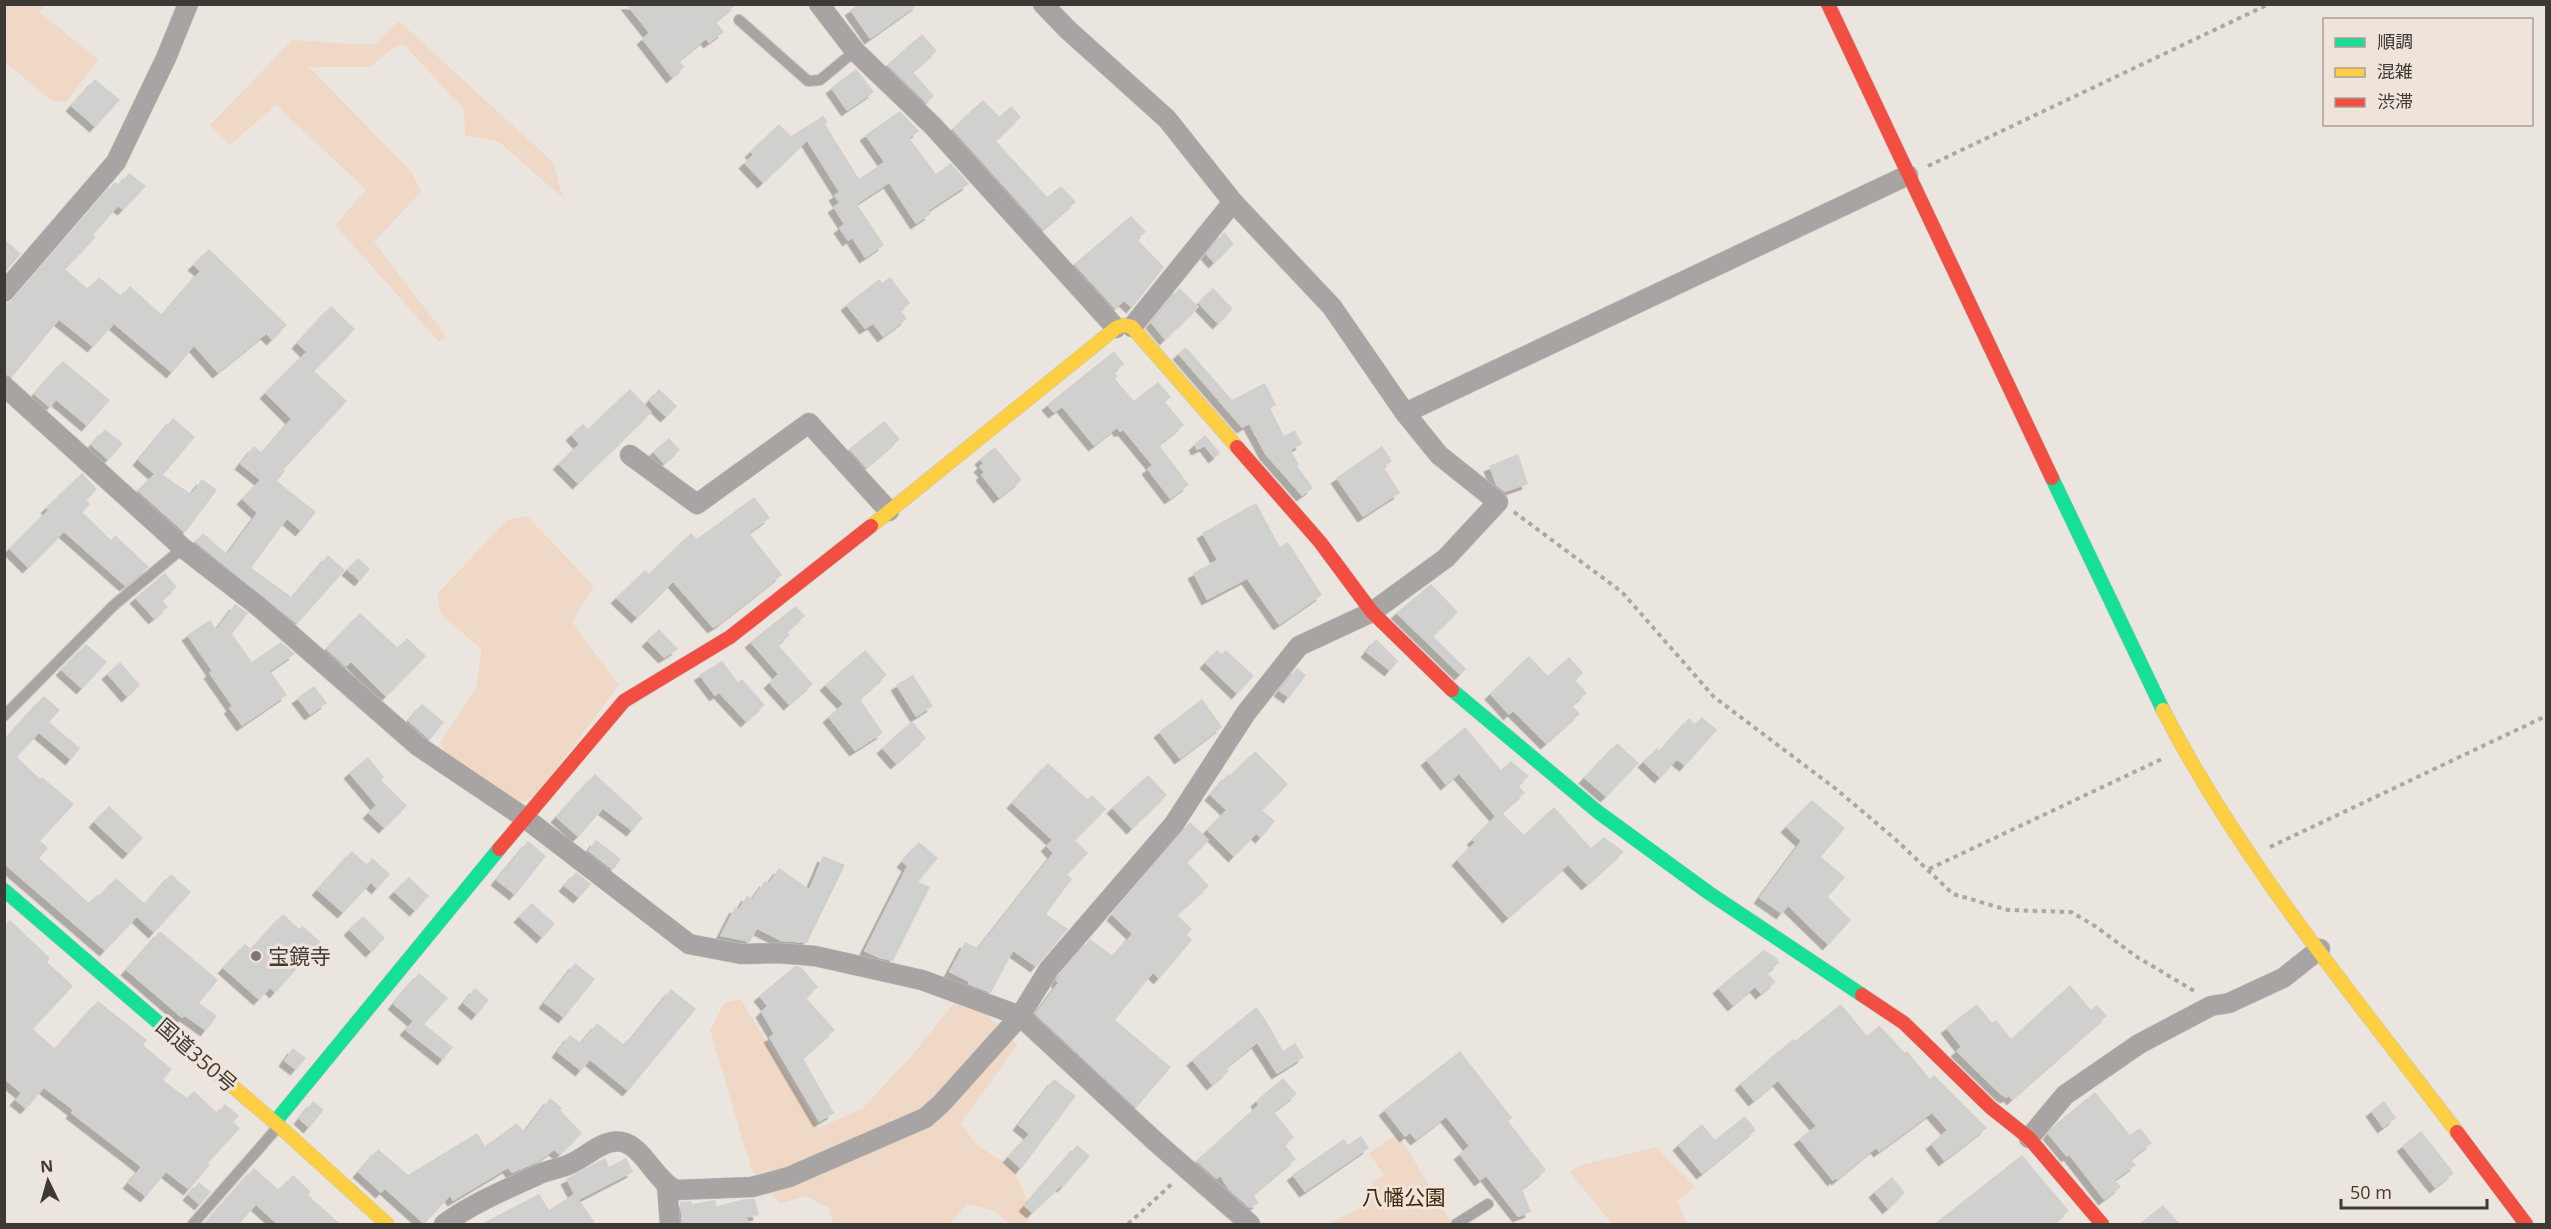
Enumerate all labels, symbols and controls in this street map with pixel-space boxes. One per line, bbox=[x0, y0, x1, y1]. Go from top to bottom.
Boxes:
legend bbox=[2323, 18, 2533, 126]
text: 順調 bbox=[2377, 29, 2413, 53]
text: 混雑 bbox=[2377, 59, 2413, 83]
text: 渋滞 bbox=[2377, 89, 2413, 113]
place label: 宝鏡寺 bbox=[268, 942, 331, 970]
marker: 宝鏡寺 bbox=[249, 949, 263, 963]
street label: 国道350号 bbox=[150, 1012, 244, 1098]
north arrow bbox=[18, 1151, 78, 1211]
text: N bbox=[39, 1155, 54, 1178]
scale bar bbox=[2341, 1172, 2486, 1210]
text: 50 m bbox=[2350, 1180, 2392, 1204]
park label: 八幡公園 bbox=[1362, 1183, 1446, 1211]

